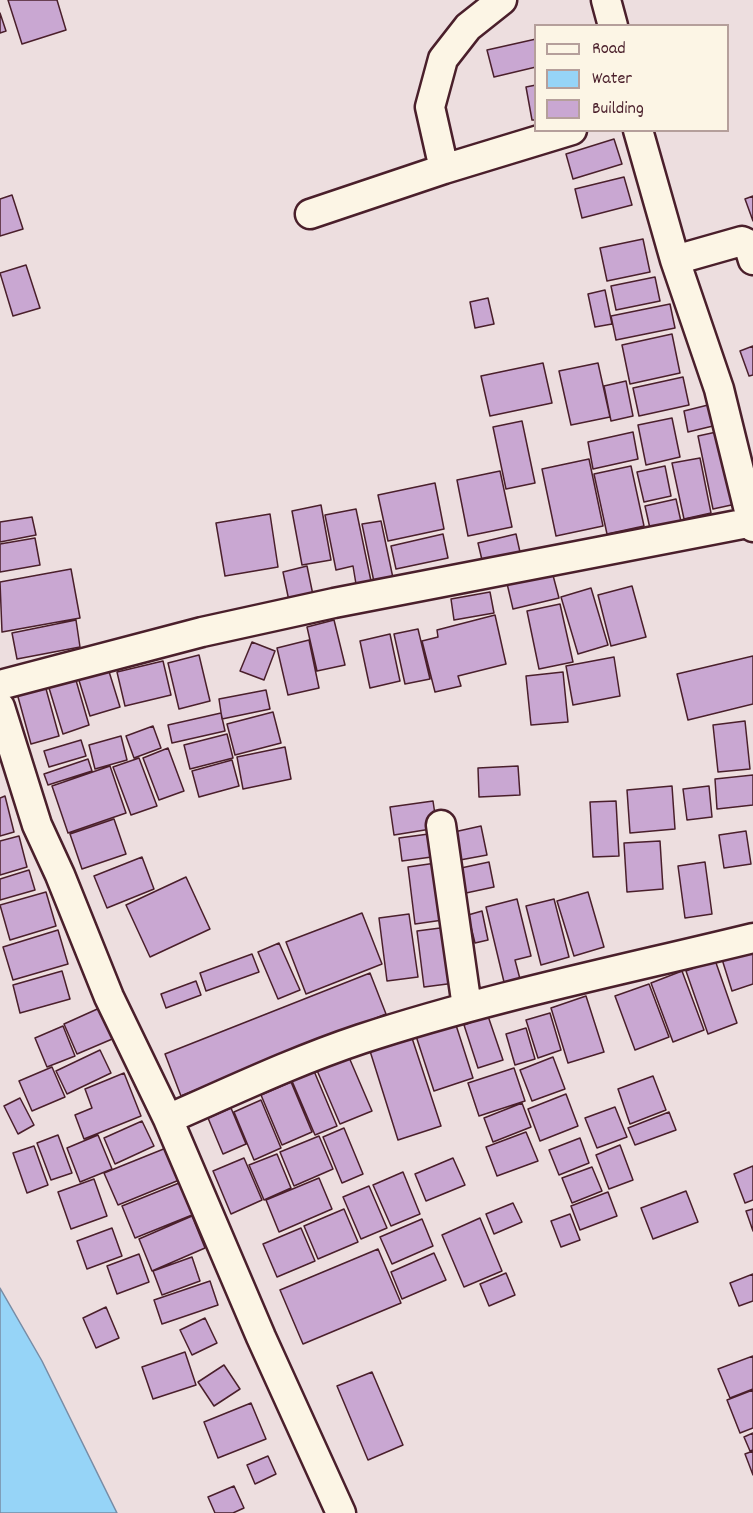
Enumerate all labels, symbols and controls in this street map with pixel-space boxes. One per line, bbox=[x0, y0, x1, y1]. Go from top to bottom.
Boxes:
legend bbox=[534, 24, 729, 132]
text: Road bbox=[592, 37, 626, 62]
text: Water bbox=[592, 67, 632, 92]
text: Building bbox=[592, 97, 644, 122]

